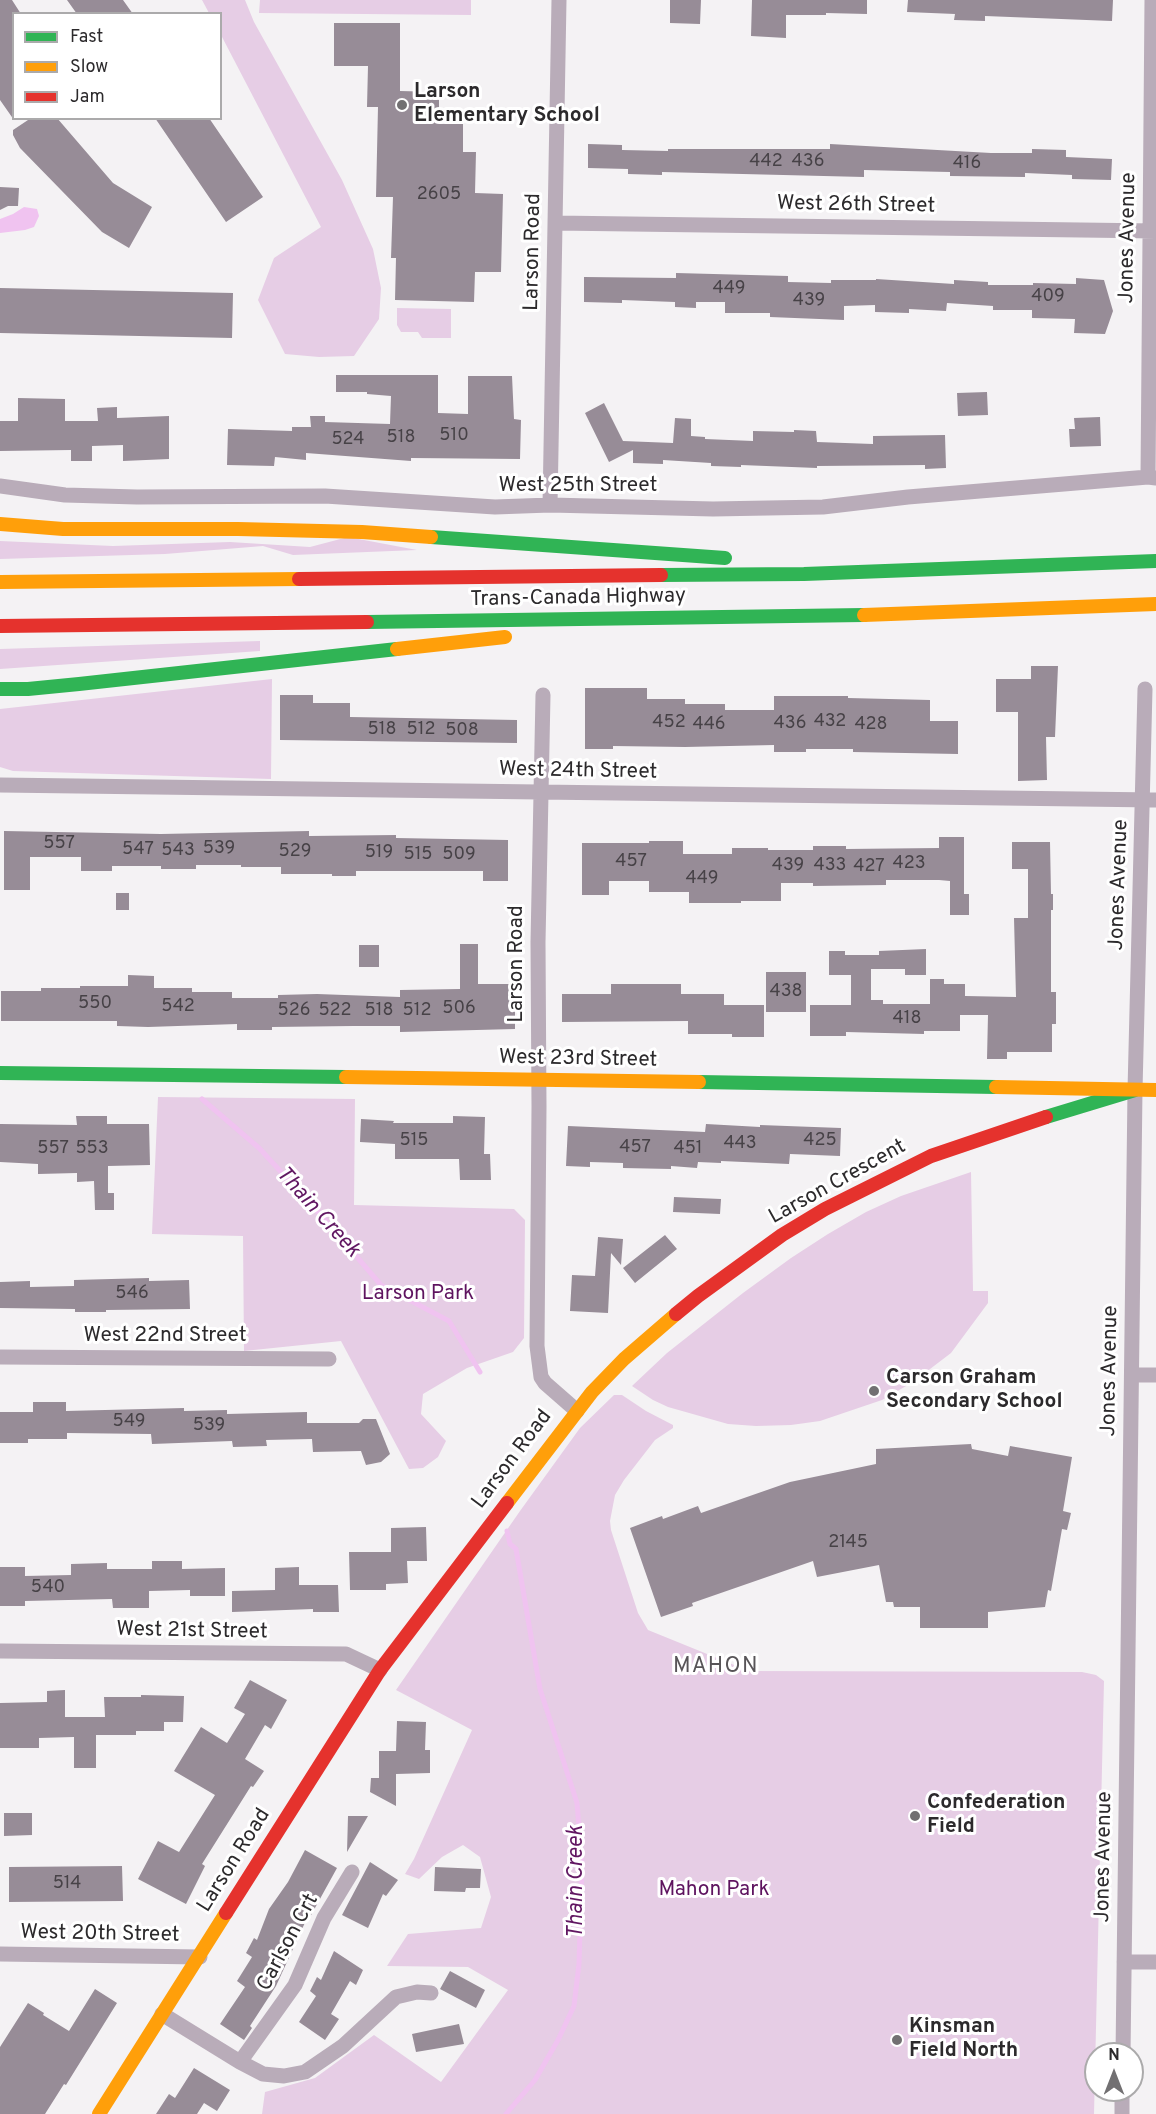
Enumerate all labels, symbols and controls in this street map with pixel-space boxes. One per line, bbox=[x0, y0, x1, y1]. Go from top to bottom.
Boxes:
legend bbox=[12, 12, 222, 120]
text: Fast bbox=[70, 26, 103, 49]
text: Slow bbox=[70, 56, 108, 79]
place label: Larson Elementary School bbox=[414, 80, 600, 130]
text: Jam bbox=[70, 86, 105, 109]
marker: Larson Elementary School bbox=[395, 98, 409, 112]
house number: 442 bbox=[749, 151, 783, 173]
house number: 436 bbox=[792, 151, 824, 173]
house number: 416 bbox=[953, 153, 981, 175]
street label: Jones Avenue bbox=[1115, 172, 1143, 304]
house number: 2605 bbox=[417, 184, 461, 206]
street label: West 26th Street bbox=[777, 192, 935, 220]
street label: Larson Road bbox=[520, 193, 548, 311]
house number: 449 bbox=[713, 278, 745, 300]
house number: 409 bbox=[1031, 286, 1065, 308]
house number: 439 bbox=[793, 290, 825, 312]
house number: 510 bbox=[439, 425, 469, 447]
house number: 518 bbox=[387, 427, 415, 449]
house number: 524 bbox=[331, 429, 365, 451]
street label: West 25th Street bbox=[499, 474, 657, 500]
street label: Trans-Canada Highway bbox=[470, 585, 686, 613]
house number: 432 bbox=[814, 711, 846, 733]
house number: 452 bbox=[652, 712, 686, 734]
house number: 436 bbox=[774, 713, 806, 735]
house number: 446 bbox=[692, 714, 726, 736]
house number: 428 bbox=[854, 714, 888, 736]
house number: 518 bbox=[368, 719, 396, 741]
house number: 512 bbox=[407, 719, 435, 741]
house number: 508 bbox=[445, 720, 479, 742]
street label: West 24th Street bbox=[498, 758, 658, 786]
street label: Jones Avenue bbox=[1105, 819, 1135, 951]
house number: 557 bbox=[43, 833, 75, 855]
house number: 539 bbox=[203, 838, 235, 860]
house number: 547 bbox=[122, 839, 154, 861]
house number: 543 bbox=[161, 840, 195, 862]
house number: 529 bbox=[279, 841, 311, 863]
house number: 519 bbox=[365, 842, 393, 864]
house number: 515 bbox=[403, 844, 433, 866]
house number: 509 bbox=[442, 844, 476, 866]
house number: 457 bbox=[615, 851, 647, 873]
house number: 423 bbox=[892, 853, 926, 875]
house number: 439 bbox=[772, 855, 804, 877]
house number: 433 bbox=[814, 855, 846, 877]
house number: 427 bbox=[853, 856, 885, 878]
house number: 449 bbox=[686, 868, 718, 890]
street label: Larson Road bbox=[505, 905, 531, 1023]
house number: 438 bbox=[769, 981, 803, 1003]
house number: 550 bbox=[78, 993, 112, 1015]
house number: 542 bbox=[161, 996, 195, 1018]
house number: 506 bbox=[442, 998, 476, 1020]
house number: 526 bbox=[278, 1000, 310, 1022]
house number: 522 bbox=[318, 1000, 352, 1022]
house number: 518 bbox=[365, 1000, 393, 1022]
house number: 512 bbox=[403, 1000, 431, 1022]
house number: 418 bbox=[893, 1008, 921, 1030]
street label: West 23rd Street bbox=[499, 1046, 657, 1074]
house number: 515 bbox=[399, 1130, 429, 1152]
house number: 425 bbox=[803, 1130, 837, 1152]
house number: 443 bbox=[723, 1133, 757, 1155]
street label: Larson Crescent bbox=[765, 1135, 911, 1231]
house number: 457 bbox=[619, 1137, 651, 1159]
house number: 557 bbox=[37, 1138, 69, 1160]
house number: 553 bbox=[75, 1138, 109, 1160]
house number: 451 bbox=[673, 1138, 703, 1160]
water label: Thain Creek bbox=[269, 1162, 365, 1264]
park label: Larson Park bbox=[362, 1282, 474, 1308]
house number: 546 bbox=[115, 1283, 149, 1305]
street label: Jones Avenue bbox=[1097, 1305, 1125, 1437]
street label: West 22nd Street bbox=[83, 1324, 247, 1350]
place label: Carson Graham Secondary School bbox=[886, 1366, 1063, 1416]
marker: Carson Graham Secondary School bbox=[867, 1384, 881, 1398]
street label: Larson Road bbox=[468, 1405, 558, 1515]
house number: 549 bbox=[112, 1411, 146, 1433]
house number: 539 bbox=[193, 1415, 225, 1437]
house number: 2145 bbox=[828, 1532, 868, 1554]
house number: 540 bbox=[31, 1577, 65, 1599]
street label: West 21st Street bbox=[116, 1618, 268, 1646]
district label: MAHON bbox=[673, 1655, 759, 1681]
place label: Confederation Field bbox=[927, 1791, 1065, 1841]
street label: Jones Avenue bbox=[1091, 1791, 1119, 1923]
street label: Larson Road bbox=[193, 1804, 277, 1918]
marker: Confederation Field bbox=[908, 1809, 922, 1823]
water label: Thain Creek bbox=[565, 1825, 591, 1939]
house number: 514 bbox=[53, 1873, 81, 1895]
park label: Mahon Park bbox=[658, 1878, 770, 1904]
street label: Carlson Crt bbox=[253, 1890, 325, 1996]
street label: West 20th Street bbox=[20, 1921, 180, 1949]
place label: Kinsman Field North bbox=[909, 2015, 1018, 2065]
marker: Kinsman Field North bbox=[890, 2033, 904, 2047]
north arrow bbox=[1084, 2042, 1144, 2102]
text: N bbox=[1108, 2046, 1120, 2066]

